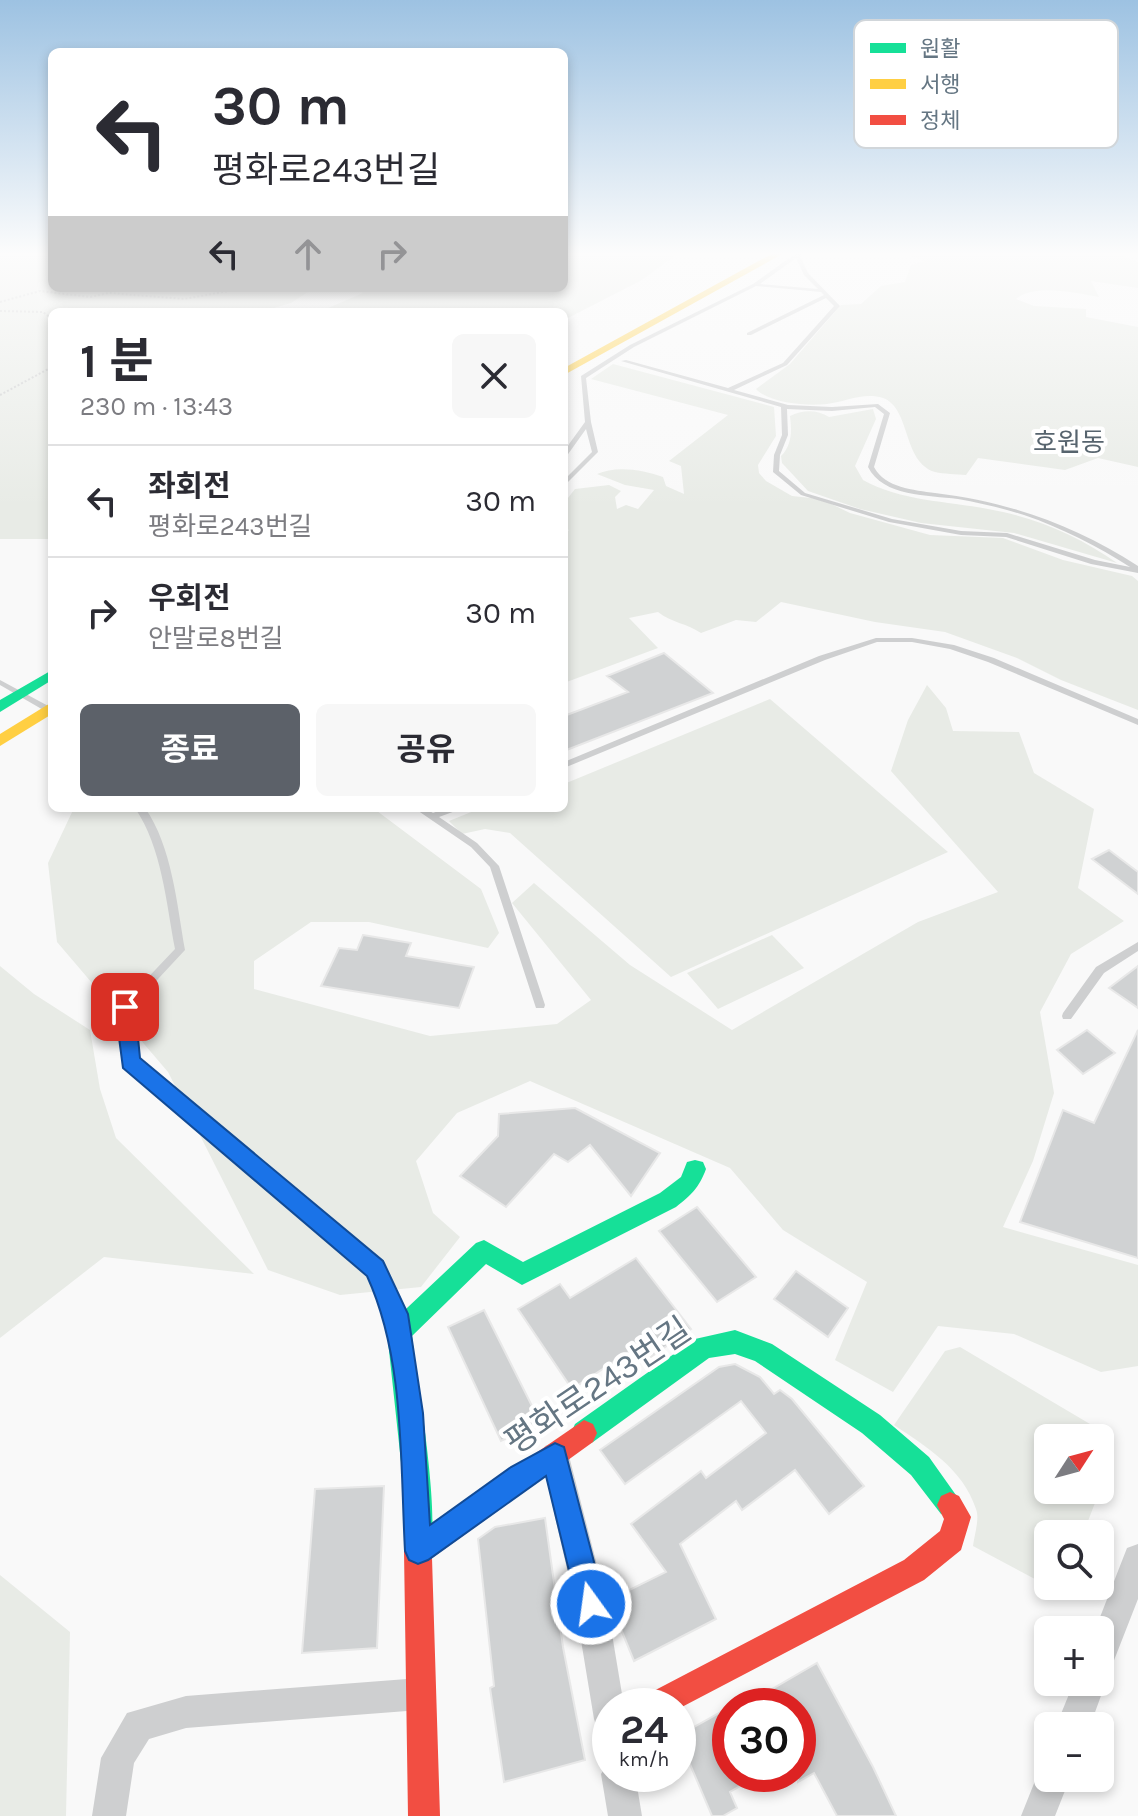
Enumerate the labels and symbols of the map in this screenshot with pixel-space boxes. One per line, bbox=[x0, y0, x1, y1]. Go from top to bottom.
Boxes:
legend bbox=[854, 20, 1118, 148]
text: 원활 bbox=[920, 36, 960, 62]
text: 서행 bbox=[920, 72, 960, 98]
text: 정체 bbox=[920, 108, 960, 134]
district label: 호원동 bbox=[1033, 427, 1105, 458]
pin bbox=[91, 973, 159, 1041]
street label: 평화로243번길 bbox=[498, 1309, 698, 1463]
north arrow bbox=[1034, 1424, 1114, 1504]
position arrow bbox=[549, 1562, 633, 1646]
speed limit sign: 30 bbox=[712, 1688, 816, 1792]

